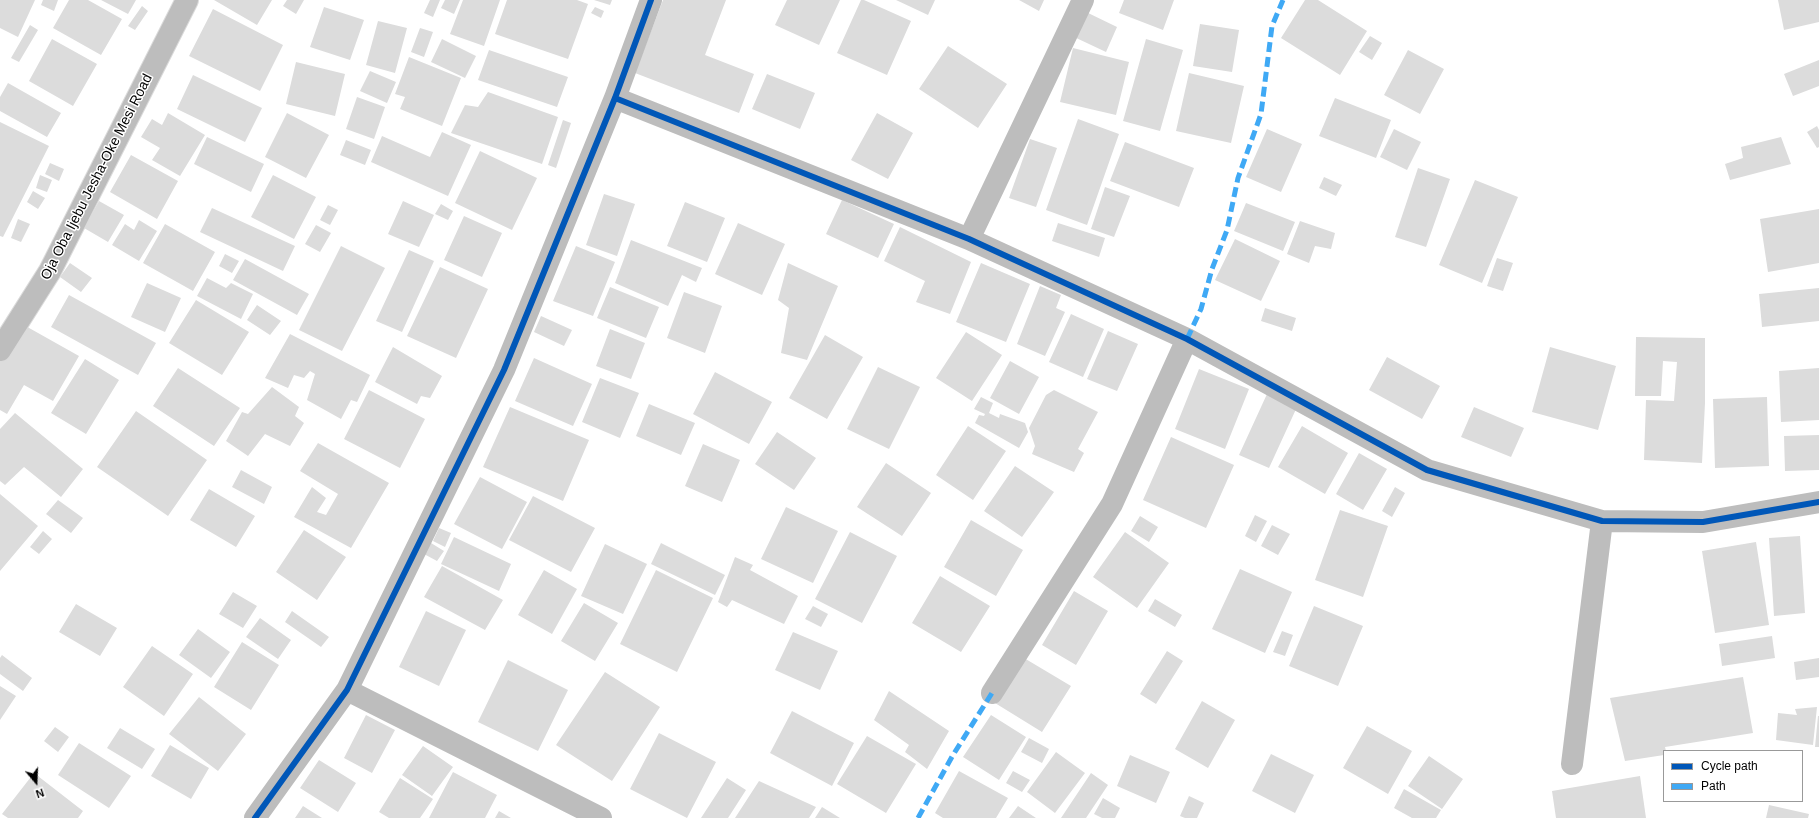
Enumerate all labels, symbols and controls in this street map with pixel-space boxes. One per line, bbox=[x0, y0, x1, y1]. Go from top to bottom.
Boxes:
street label: Oja Oba Ijebu Jesha-Oke Mesi Road bbox=[38, 71, 156, 283]
legend bbox=[1663, 750, 1803, 802]
text: Cycle path bbox=[1701, 759, 1758, 773]
north arrow bbox=[16, 762, 56, 802]
text: Path bbox=[1701, 779, 1726, 793]
text: N bbox=[34, 786, 46, 800]

